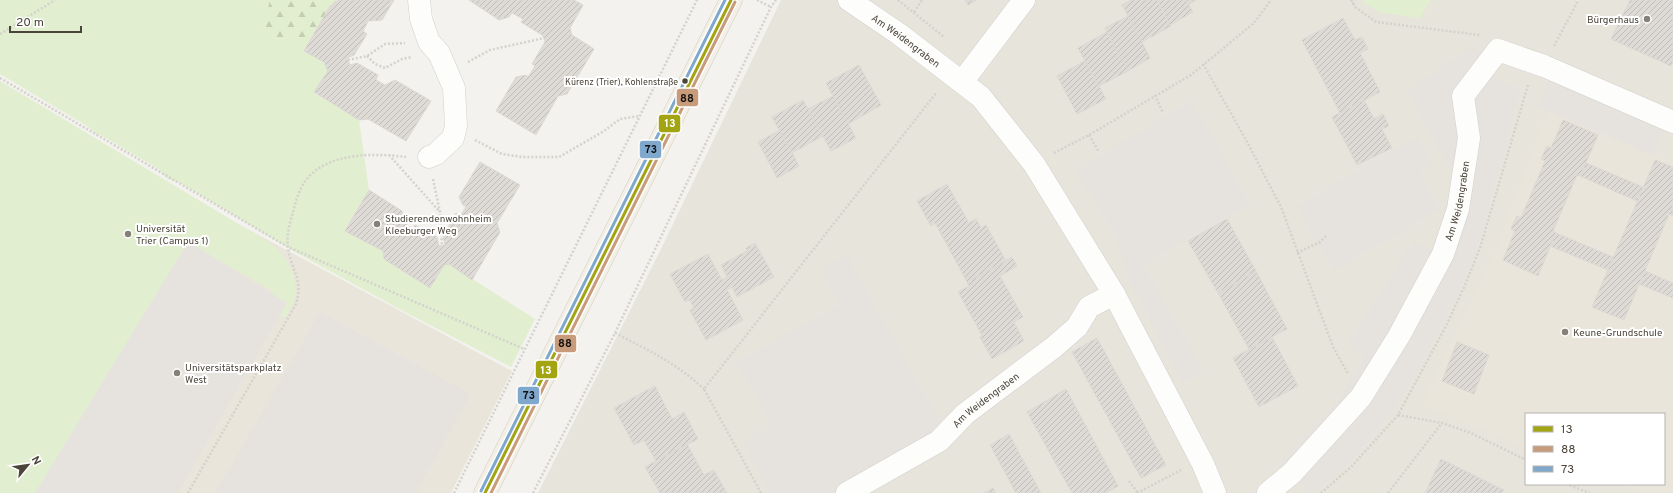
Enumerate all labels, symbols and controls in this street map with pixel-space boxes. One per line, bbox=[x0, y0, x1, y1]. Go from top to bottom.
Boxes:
scale bar bbox=[10, 8, 81, 34]
street label: Am Weidengraben bbox=[868, 12, 942, 71]
place label: Bürgerhaus bbox=[1587, 14, 1639, 27]
marker: Bürgerhaus bbox=[1642, 14, 1652, 24]
text: 20 m bbox=[16, 15, 44, 31]
marker: Kürenz (Trier), Kohlenstraße bbox=[680, 76, 690, 86]
place label: Kürenz (Trier), Kohlenstraße bbox=[565, 77, 678, 88]
line badge: 88 bbox=[676, 88, 699, 107]
text: 88 bbox=[680, 92, 694, 106]
line badge: 13 bbox=[658, 114, 681, 133]
text: 13 bbox=[665, 117, 676, 131]
line badge: 73 bbox=[639, 140, 662, 159]
text: 73 bbox=[645, 143, 657, 157]
street label: Am Weidengraben bbox=[1443, 160, 1473, 243]
place label: Studierendenwohnheim Kleeburger Weg bbox=[385, 213, 491, 238]
marker: Studierendenwohnheim Kleeburger Weg bbox=[372, 219, 382, 229]
place label: Universität Trier (Campus 1) bbox=[136, 223, 208, 248]
marker: Universität Trier (Campus 1) bbox=[123, 229, 133, 239]
marker: Keune-Grundschule bbox=[1560, 327, 1570, 337]
place label: Keune-Grundschule bbox=[1573, 327, 1662, 340]
line badge: 88 bbox=[554, 334, 577, 353]
text: 88 bbox=[558, 337, 572, 351]
line badge: 13 bbox=[535, 360, 558, 379]
place label: Universitätsparkplatz West bbox=[185, 362, 281, 387]
text: 13 bbox=[541, 364, 552, 378]
marker: Universitätsparkplatz West bbox=[172, 368, 182, 378]
street label: Am Weidengraben bbox=[950, 370, 1022, 431]
line badge: 73 bbox=[517, 386, 540, 405]
text: 73 bbox=[523, 389, 535, 403]
legend bbox=[1525, 413, 1665, 485]
text: 13 bbox=[1561, 422, 1573, 438]
text: 88 bbox=[1561, 442, 1576, 458]
north arrow bbox=[8, 445, 48, 485]
text: N bbox=[28, 454, 44, 467]
text: 73 bbox=[1561, 462, 1574, 478]

